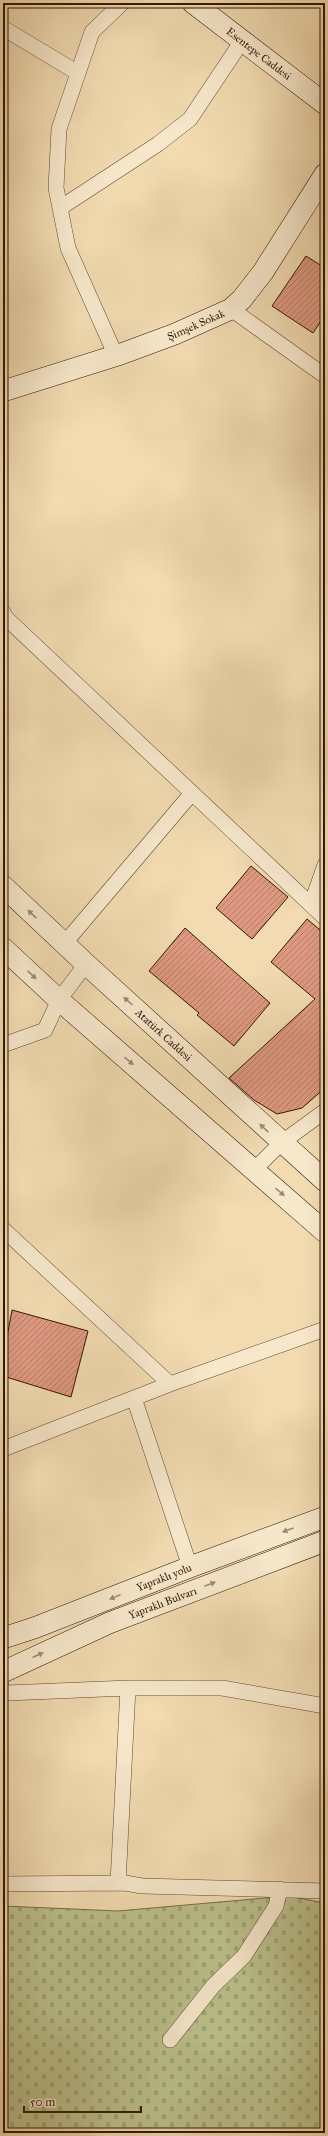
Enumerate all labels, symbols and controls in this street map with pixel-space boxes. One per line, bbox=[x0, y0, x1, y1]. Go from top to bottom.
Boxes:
street label: Esentepe Caddesi bbox=[224, 25, 294, 83]
street label: Şimşek Sokak bbox=[165, 306, 227, 343]
one-way arrow bbox=[27, 909, 37, 918]
one-way arrow bbox=[27, 970, 37, 980]
one-way arrow bbox=[122, 997, 133, 1006]
street label: Atatürk Caddesi bbox=[132, 1005, 195, 1064]
one-way arrow bbox=[124, 1056, 134, 1066]
one-way arrow bbox=[259, 1123, 270, 1132]
one-way arrow bbox=[274, 1188, 285, 1197]
one-way arrow bbox=[282, 1528, 294, 1534]
street label: Yapraklı yolu bbox=[135, 1561, 194, 1594]
one-way arrow bbox=[204, 1580, 216, 1586]
street label: Yapraklı Bulvarı bbox=[127, 1584, 199, 1622]
one-way arrow bbox=[108, 1594, 120, 1600]
one-way arrow bbox=[32, 1652, 44, 1658]
scale bar bbox=[24, 2088, 141, 2114]
text: 50 m bbox=[30, 2095, 55, 2109]

